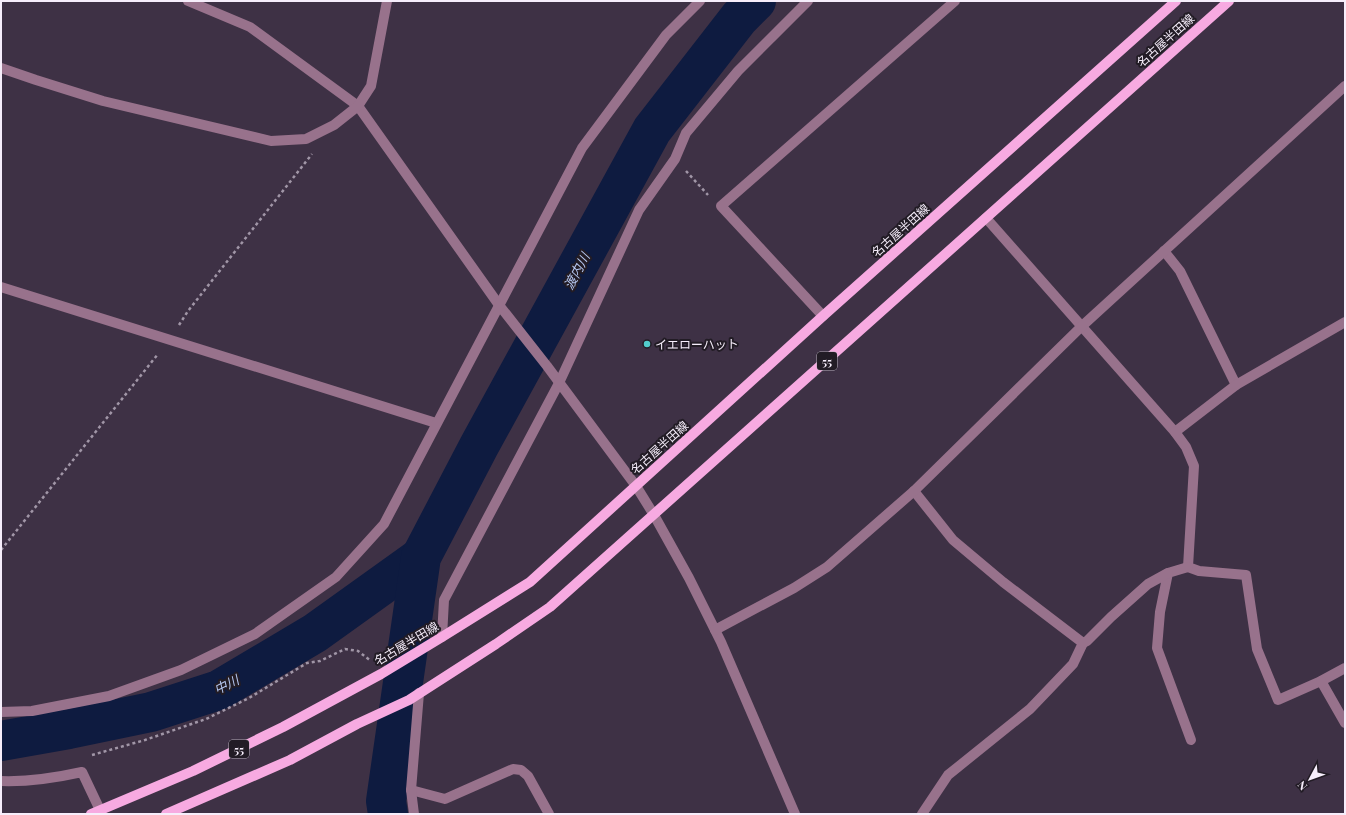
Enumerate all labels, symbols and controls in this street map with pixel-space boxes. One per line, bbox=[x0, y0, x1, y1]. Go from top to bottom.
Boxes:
street label: 名古屋半田線 bbox=[1133, 10, 1197, 70]
street label: 名古屋半田線 bbox=[868, 200, 932, 260]
water label: 渡内川 bbox=[559, 248, 594, 292]
place label: イエローハット bbox=[655, 336, 739, 352]
marker: イエローハット bbox=[642, 339, 652, 349]
road number: 55 bbox=[817, 352, 837, 370]
street label: 名古屋半田線 bbox=[627, 417, 691, 477]
street label: 名古屋半田線 bbox=[371, 618, 441, 668]
water label: 中川 bbox=[211, 670, 243, 697]
road number: 55 bbox=[229, 740, 249, 758]
north arrow bbox=[1290, 759, 1330, 799]
text: N bbox=[1294, 778, 1310, 794]

